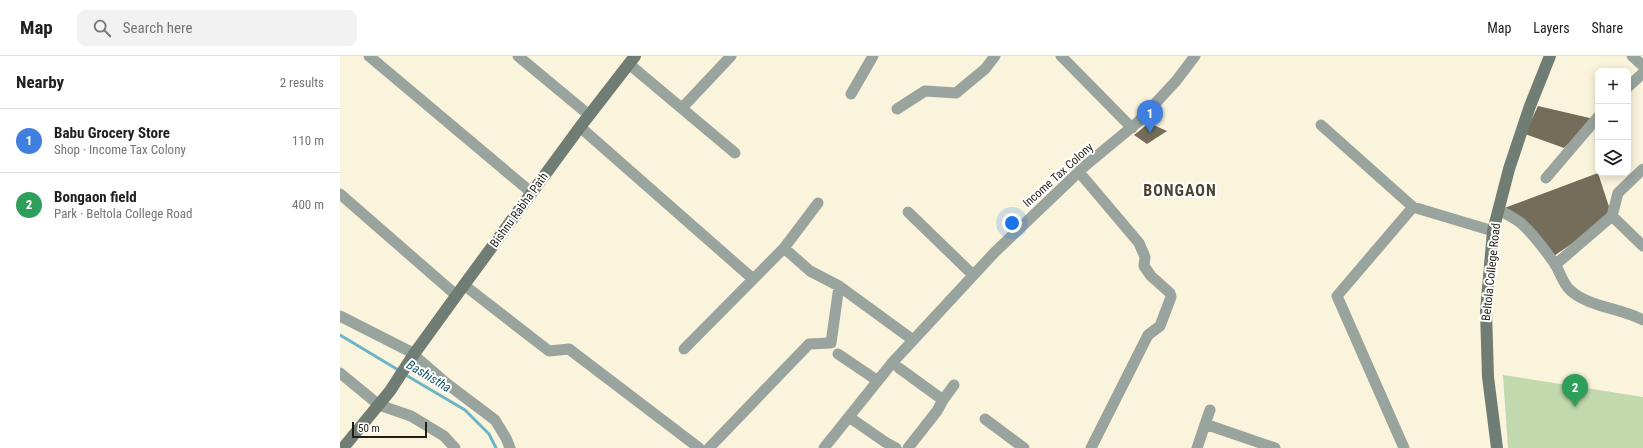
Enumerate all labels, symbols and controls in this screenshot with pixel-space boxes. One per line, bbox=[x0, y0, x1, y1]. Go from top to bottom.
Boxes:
search box bbox=[77, 10, 357, 46]
text: Map bbox=[20, 16, 53, 39]
icon: search bbox=[91, 17, 113, 39]
text: Search here bbox=[123, 19, 193, 37]
text: Map bbox=[1487, 20, 1511, 36]
text: Layers bbox=[1533, 20, 1570, 36]
text: Share bbox=[1592, 20, 1623, 36]
map controls bbox=[1595, 68, 1631, 176]
button: + bbox=[1595, 68, 1631, 104]
text: Nearby bbox=[16, 72, 64, 92]
text: 2 results bbox=[280, 75, 324, 90]
pin: 1 bbox=[1137, 100, 1163, 133]
button: − bbox=[1595, 104, 1631, 140]
text: Babu Grocery Store bbox=[54, 124, 170, 142]
text: 1 bbox=[26, 133, 32, 148]
text: 110 m bbox=[292, 133, 324, 148]
street label: Income Tax Colony bbox=[1020, 140, 1096, 210]
button: layers bbox=[1595, 140, 1631, 176]
text: Shop · Income Tax Colony bbox=[54, 142, 186, 157]
street label: Bishnu Rabha Path bbox=[487, 170, 551, 250]
district label: BONGAON bbox=[1143, 181, 1217, 200]
text: Bongaon field bbox=[54, 188, 137, 206]
text: 2 bbox=[26, 197, 32, 212]
text: 400 m bbox=[292, 197, 324, 212]
text: Park · Beltola College Road bbox=[54, 206, 192, 221]
your location bbox=[1002, 213, 1022, 233]
street label: Beltola College Road bbox=[1479, 222, 1503, 321]
water label: Bashistha bbox=[404, 357, 454, 395]
pin: 2 bbox=[1562, 374, 1588, 407]
scale bar bbox=[352, 420, 427, 439]
text: 50 m bbox=[358, 422, 380, 435]

